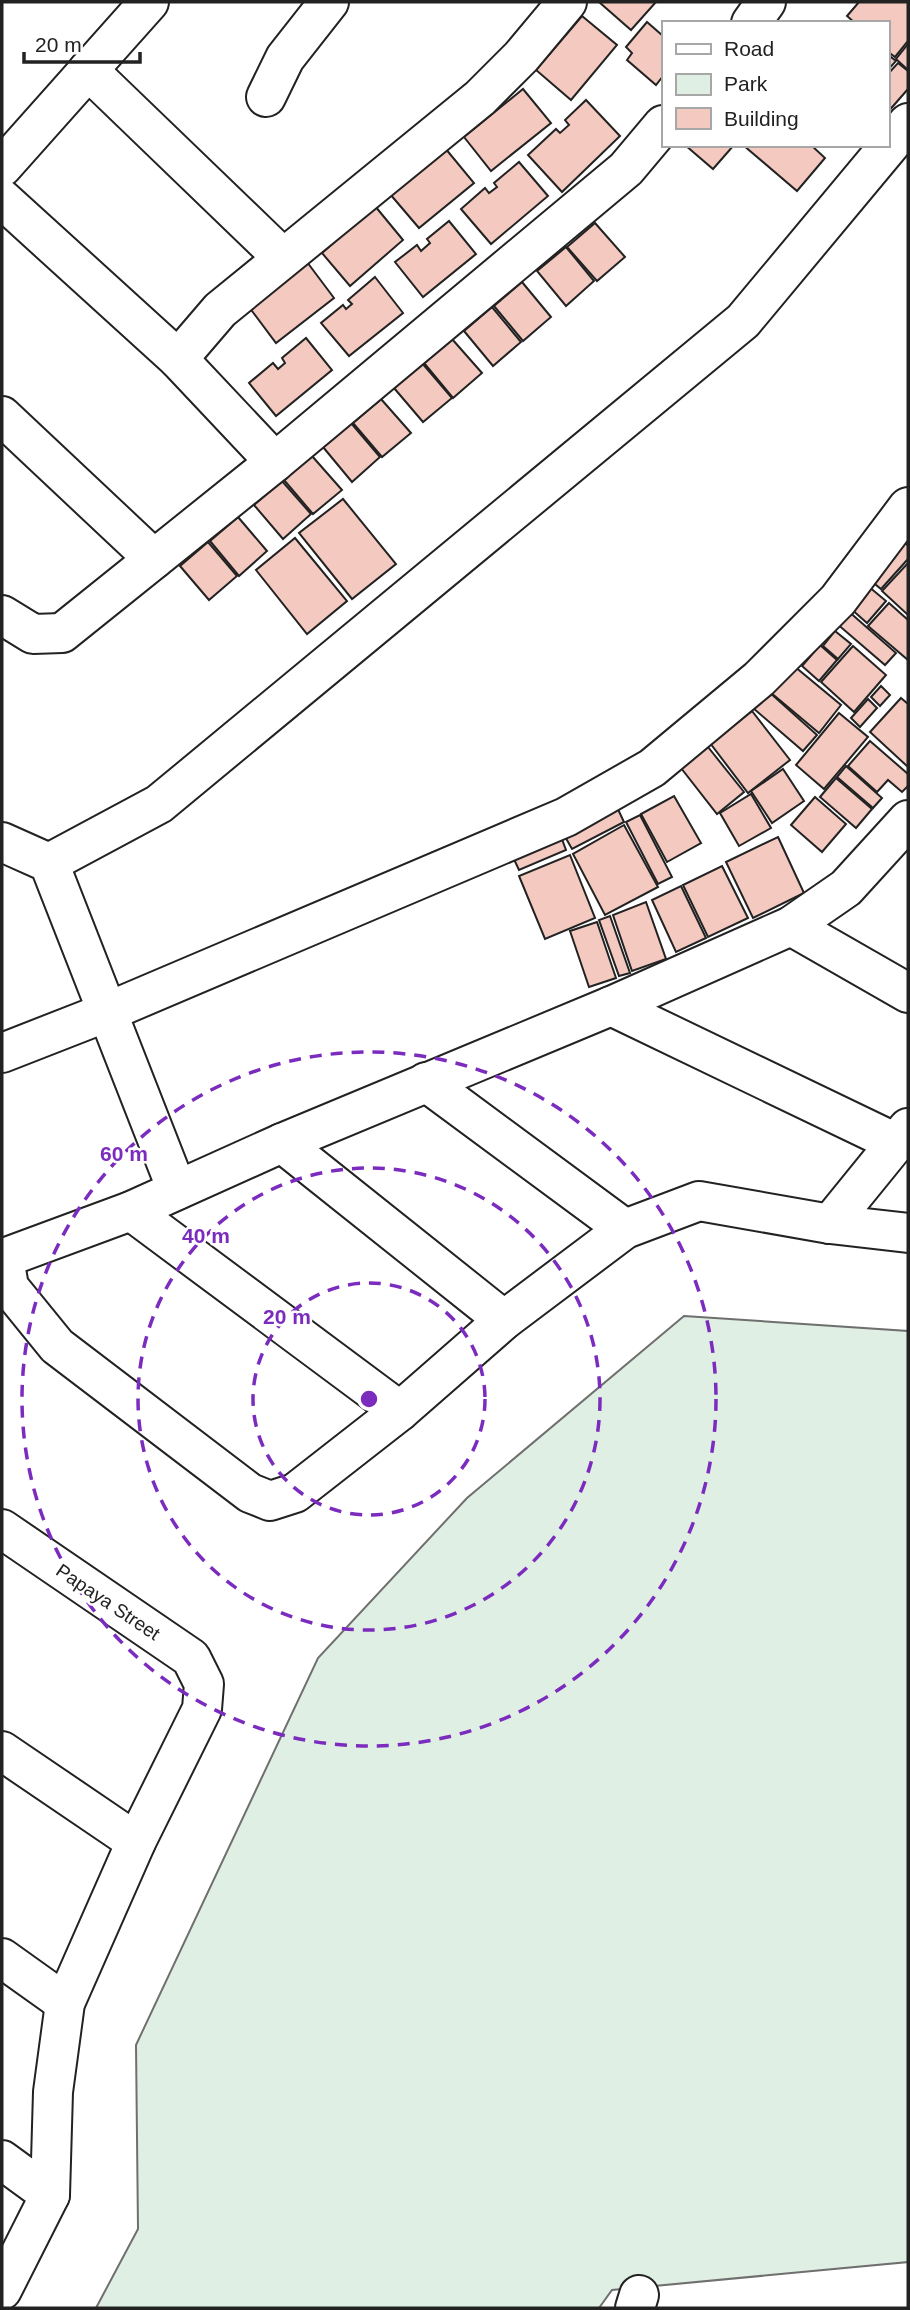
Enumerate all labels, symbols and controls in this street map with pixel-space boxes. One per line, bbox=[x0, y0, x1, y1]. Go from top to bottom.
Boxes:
scale bar bbox=[24, 21, 140, 65]
legend bbox=[662, 21, 889, 147]
text: 20 m bbox=[35, 33, 82, 56]
text: Road bbox=[724, 37, 774, 60]
text: Park bbox=[724, 72, 768, 95]
text: Building bbox=[724, 107, 799, 130]
text: 60 m bbox=[100, 1142, 148, 1165]
text: 40 m bbox=[182, 1224, 230, 1247]
text: 20 m bbox=[263, 1305, 311, 1328]
centre of rings bbox=[357, 1387, 381, 1411]
street label: Papaya Street bbox=[52, 1560, 164, 1645]

